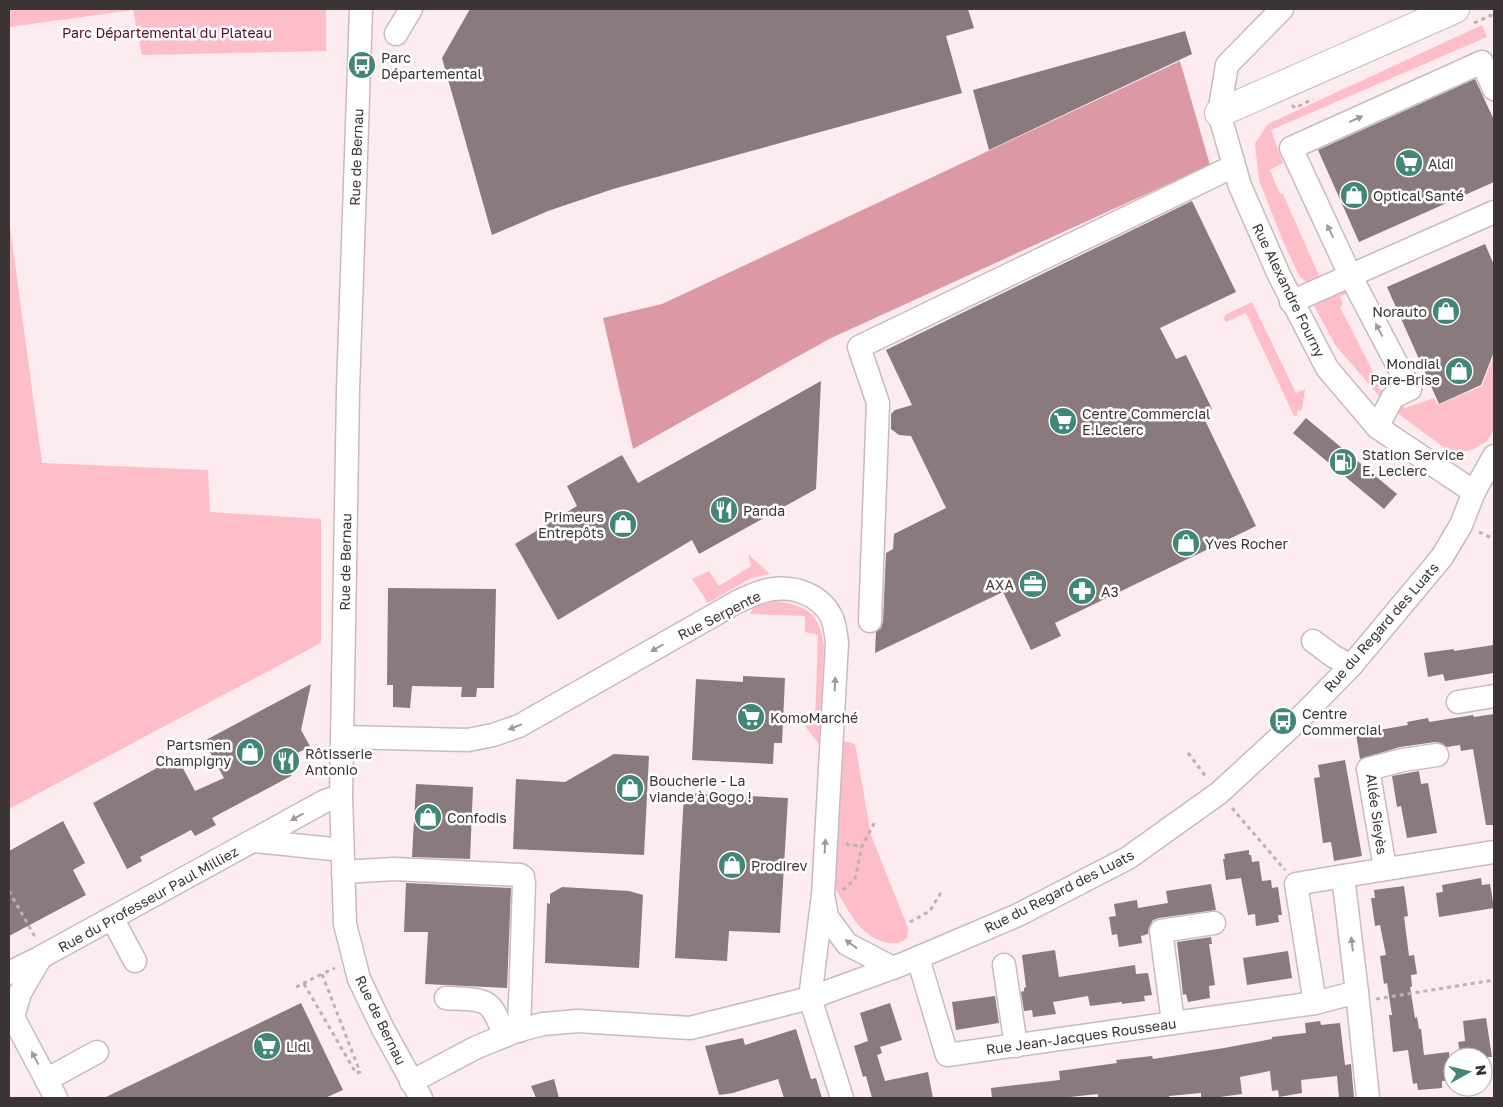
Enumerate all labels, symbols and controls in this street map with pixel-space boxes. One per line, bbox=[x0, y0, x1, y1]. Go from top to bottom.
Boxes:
park label: Parc Départemental du Plateau bbox=[62, 24, 272, 41]
place label: Parc Départemental bbox=[381, 49, 482, 82]
bus stop icon: Parc Départemental bbox=[347, 50, 377, 80]
street label: Rue de Bernau bbox=[346, 108, 366, 206]
one-way arrow bbox=[1349, 114, 1363, 122]
supermarket icon: Aldi bbox=[1394, 148, 1424, 178]
place label: Aldi bbox=[1428, 155, 1454, 172]
shop icon: Optical Santé bbox=[1339, 180, 1369, 210]
place label: Optical Santé bbox=[1373, 187, 1464, 204]
street label: Rue Alexandre Fourny bbox=[1249, 220, 1329, 360]
one-way arrow bbox=[1325, 224, 1333, 238]
shop icon: Norauto bbox=[1431, 296, 1461, 326]
place label: Norauto bbox=[1372, 303, 1427, 320]
one-way arrow bbox=[1375, 323, 1383, 338]
place label: Mondial Pare-Brise bbox=[1370, 355, 1440, 388]
shop icon: Mondial Pare-Brise bbox=[1444, 356, 1474, 386]
place label: Centre Commercial E.Leclerc bbox=[1082, 405, 1211, 438]
supermarket icon: Centre Commercial E.Leclerc bbox=[1048, 406, 1078, 436]
place label: Station Service E. Leclerc bbox=[1362, 446, 1464, 479]
fuel station icon: Station Service E. Leclerc bbox=[1328, 447, 1358, 477]
restaurant icon: Panda bbox=[709, 495, 739, 525]
place label: Panda bbox=[743, 502, 785, 519]
place label: Primeurs Entrepôts bbox=[538, 508, 604, 541]
shop icon: Primeurs Entrepôts bbox=[608, 509, 638, 539]
street label: Rue de Bernau bbox=[336, 513, 354, 611]
shop icon: Yves Rocher bbox=[1171, 528, 1201, 558]
place label: Yves Rocher bbox=[1205, 535, 1289, 552]
street label: Rue du Regard des Luats bbox=[1320, 559, 1442, 695]
office icon: AXA bbox=[1018, 569, 1048, 599]
place label: AXA bbox=[985, 576, 1015, 593]
pharmacy icon: A3 bbox=[1067, 576, 1097, 606]
place label: A3 bbox=[1101, 583, 1119, 600]
street label: Rue Serpente bbox=[675, 587, 763, 643]
one-way arrow bbox=[650, 643, 663, 652]
one-way arrow bbox=[831, 675, 839, 691]
supermarket icon: KomoMarché bbox=[736, 702, 766, 732]
place label: Centre Commercial bbox=[1302, 705, 1382, 738]
bus stop icon: Centre Commercial bbox=[1268, 706, 1298, 736]
place label: KomoMarché bbox=[770, 709, 858, 726]
one-way arrow bbox=[507, 723, 522, 731]
place label: Partsmen Champigny bbox=[155, 736, 231, 769]
shop icon: Partsmen Champigny bbox=[235, 737, 265, 767]
place label: Rôtisserie Antonio bbox=[305, 745, 372, 778]
restaurant icon: Rôtisserie Antonio bbox=[271, 746, 301, 776]
place label: Boucherie - La viande à Gogo ! bbox=[649, 772, 752, 805]
shop icon: Boucherie - La viande à Gogo ! bbox=[615, 773, 645, 803]
street label: Allée Sieyès bbox=[1363, 773, 1391, 855]
shop icon: Confodis bbox=[413, 802, 443, 832]
place label: Confodis bbox=[447, 809, 507, 826]
one-way arrow bbox=[291, 812, 304, 821]
one-way arrow bbox=[822, 838, 830, 854]
street label: Rue du Professeur Paul Milliez bbox=[55, 842, 241, 956]
street label: Rue du Regard des Luats bbox=[981, 846, 1137, 936]
shop icon: Prodirev bbox=[717, 850, 747, 880]
place label: Prodirev bbox=[751, 857, 807, 874]
one-way arrow bbox=[1348, 936, 1356, 952]
one-way arrow bbox=[844, 939, 858, 949]
street label: Rue de Bernau bbox=[352, 972, 410, 1068]
street label: Rue Jean-Jacques Rousseau bbox=[985, 1014, 1177, 1058]
supermarket icon: Lidl bbox=[252, 1031, 282, 1061]
place label: Lidl bbox=[286, 1038, 311, 1055]
north arrow bbox=[1443, 1047, 1493, 1097]
one-way arrow bbox=[31, 1050, 39, 1065]
text: N bbox=[1472, 1064, 1491, 1077]

